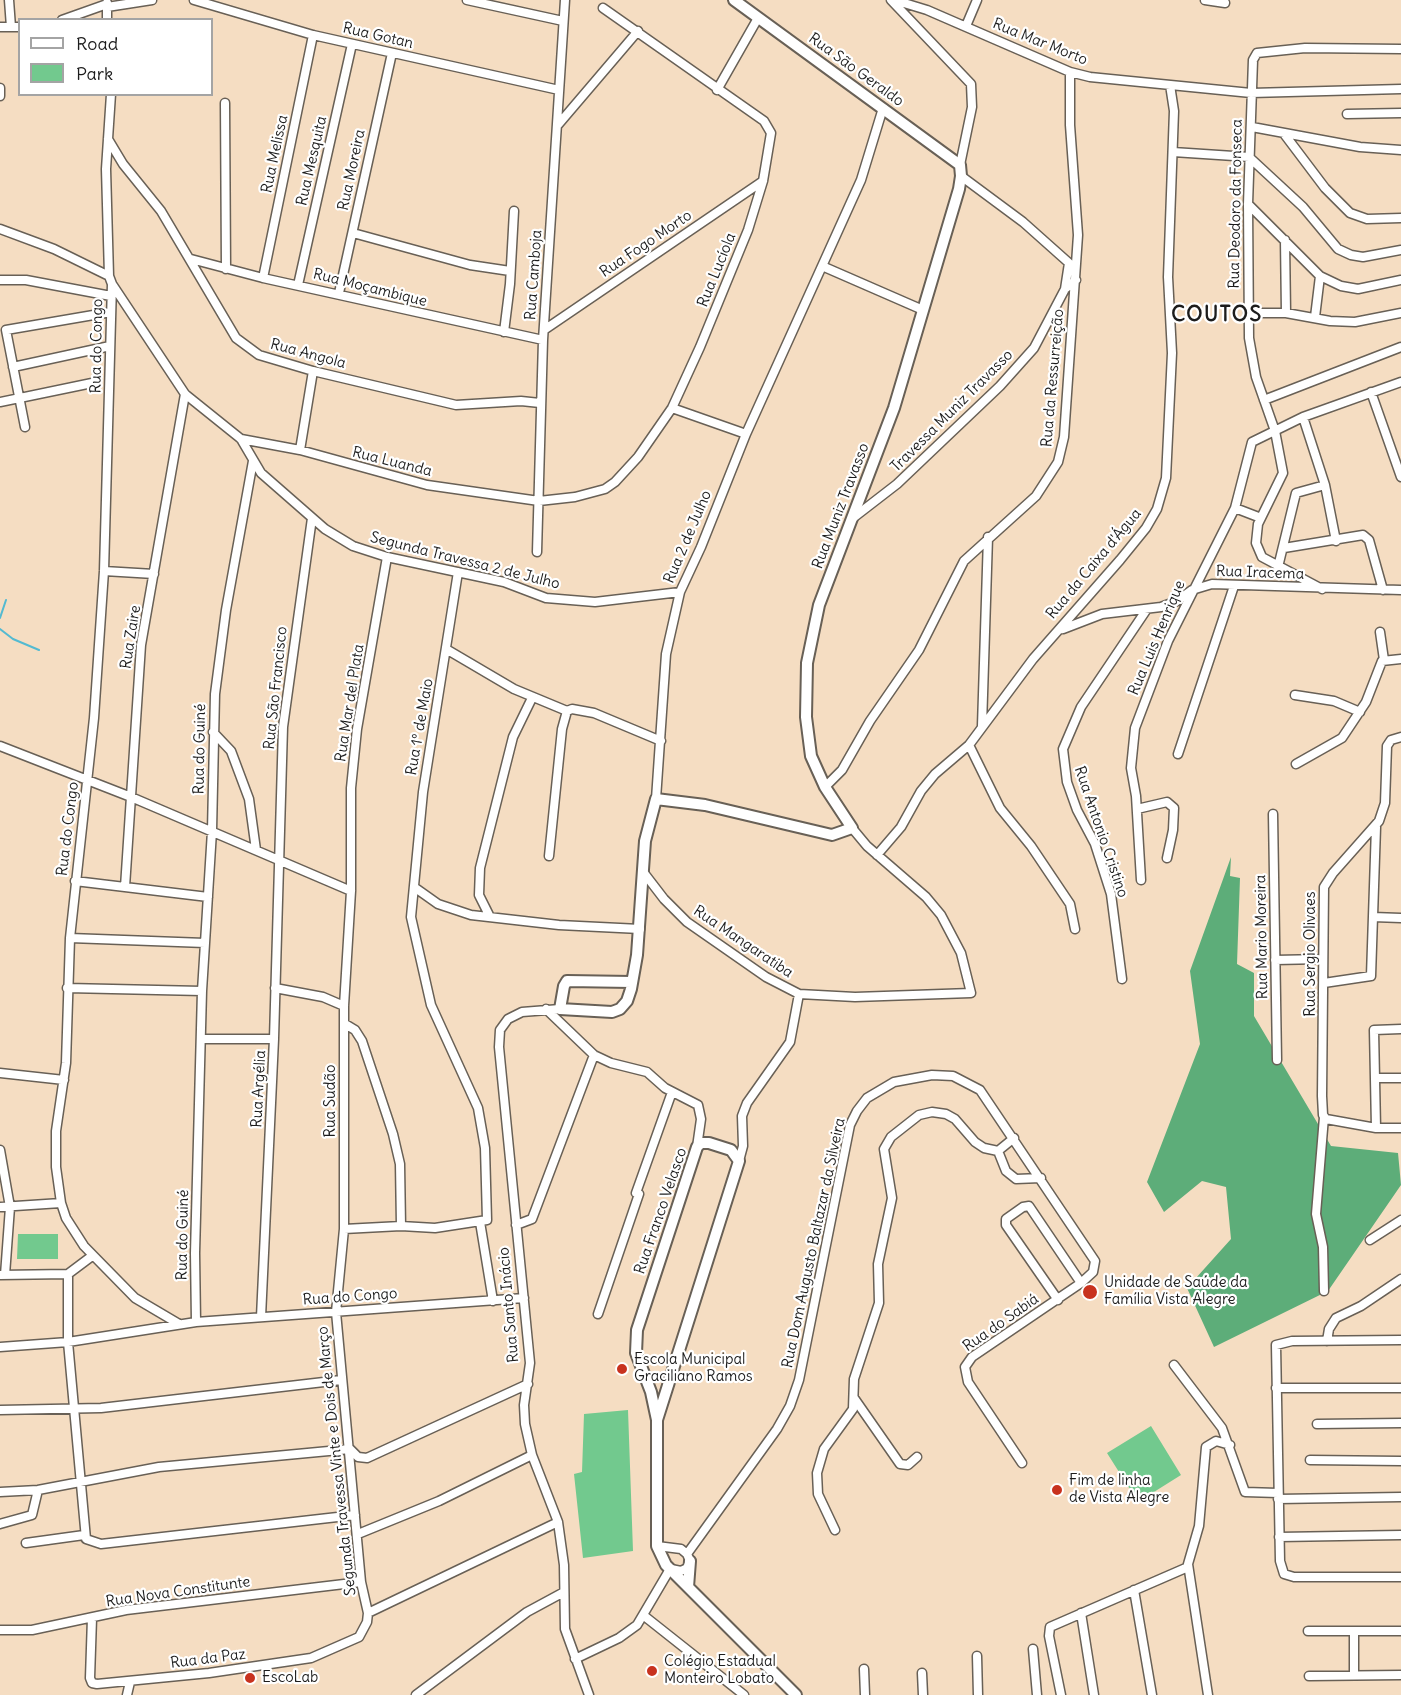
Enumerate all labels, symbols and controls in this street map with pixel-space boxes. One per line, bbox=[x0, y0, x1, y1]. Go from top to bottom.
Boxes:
street label: Rua Mar Morto bbox=[990, 15, 1090, 69]
legend bbox=[18, 18, 213, 96]
street label: Rua Gotan bbox=[341, 19, 415, 53]
street label: Rua São Geraldo bbox=[805, 29, 907, 111]
text: Road bbox=[76, 32, 118, 55]
text: Park bbox=[76, 62, 113, 85]
street label: Rua Melissa bbox=[258, 113, 292, 195]
street label: Rua Mesquita bbox=[293, 115, 331, 207]
street label: Rua Deodoro da Fonseca bbox=[1226, 119, 1246, 289]
street label: Rua Moreira bbox=[335, 128, 369, 212]
street label: Rua Fogo Morto bbox=[597, 207, 695, 281]
street label: Rua Camboja bbox=[522, 229, 546, 321]
street label: Rua Lucíola bbox=[694, 230, 740, 310]
street label: Rua Moçambique bbox=[311, 265, 429, 311]
street label: Rua do Congo bbox=[87, 298, 107, 394]
district label: COUTOS bbox=[1171, 302, 1263, 328]
street label: Rua da Ressurreição bbox=[1038, 308, 1068, 448]
street label: Rua Angola bbox=[268, 335, 348, 373]
street label: Travessa Muniz Travasso bbox=[887, 346, 1017, 476]
street label: Rua Muniz Travasso bbox=[809, 441, 873, 571]
street label: Rua Luanda bbox=[350, 443, 434, 481]
street label: Rua 2 de Julho bbox=[660, 488, 716, 586]
street label: Rua da Caixa d'Água bbox=[1043, 505, 1145, 623]
street label: Segunda Travessa 2 de Julho bbox=[368, 529, 562, 593]
street label: Rua Iracema bbox=[1216, 562, 1304, 584]
street label: Rua Luis Henrique bbox=[1125, 578, 1189, 698]
street label: Rua Zaire bbox=[117, 604, 145, 670]
street label: Rua São Francisco bbox=[261, 625, 291, 751]
street label: Rua Mar del Plata bbox=[332, 643, 368, 763]
street label: Rua 1º de Maio bbox=[403, 677, 437, 777]
street label: Rua do Guiné bbox=[190, 703, 210, 795]
street label: Rua Antonio Cristino bbox=[1070, 764, 1132, 900]
street label: Rua do Congo bbox=[53, 781, 83, 877]
street label: Rua Mario Moreira bbox=[1252, 875, 1272, 999]
street label: Rua Sergio Olivaes bbox=[1302, 891, 1320, 1017]
street label: Rua Mangaratiba bbox=[690, 902, 796, 982]
street label: Rua Argélia bbox=[248, 1050, 270, 1128]
street label: Rua Sudão bbox=[322, 1064, 340, 1138]
street label: Rua Dom Augusto Baltazar da Silveira bbox=[779, 1116, 849, 1370]
street label: Rua Franco Velasco bbox=[631, 1145, 691, 1277]
street label: Rua do Guiné bbox=[173, 1189, 193, 1281]
street label: Rua Santo Inácio bbox=[495, 1247, 523, 1363]
place label: Unidade de Saúde da Família Vista Alegre bbox=[1104, 1274, 1248, 1309]
marker: Unidade de Saúde da Família Vista Alegre bbox=[1081, 1283, 1099, 1301]
street label: Rua do Congo bbox=[302, 1285, 398, 1309]
street label: Rua do Sabiá bbox=[960, 1290, 1042, 1356]
street label: Segunda Travessa Vinte e Dois de Março bbox=[314, 1325, 360, 1597]
place label: Escola Municipal Graciliano Ramos bbox=[634, 1351, 753, 1386]
marker: Escola Municipal Graciliano Ramos bbox=[615, 1362, 629, 1376]
place label: Fim de linha de Vista Alegre bbox=[1069, 1472, 1169, 1507]
marker: Fim de linha de Vista Alegre bbox=[1050, 1483, 1064, 1497]
street label: Rua Nova Constitunte bbox=[105, 1573, 251, 1611]
street label: Rua da Paz bbox=[169, 1645, 247, 1673]
place label: Colégio Estadual Monteiro Lobato bbox=[664, 1653, 776, 1688]
marker: Colégio Estadual Monteiro Lobato bbox=[645, 1664, 659, 1678]
place label: EscoLab bbox=[262, 1669, 318, 1687]
marker: EscoLab bbox=[243, 1671, 257, 1685]

